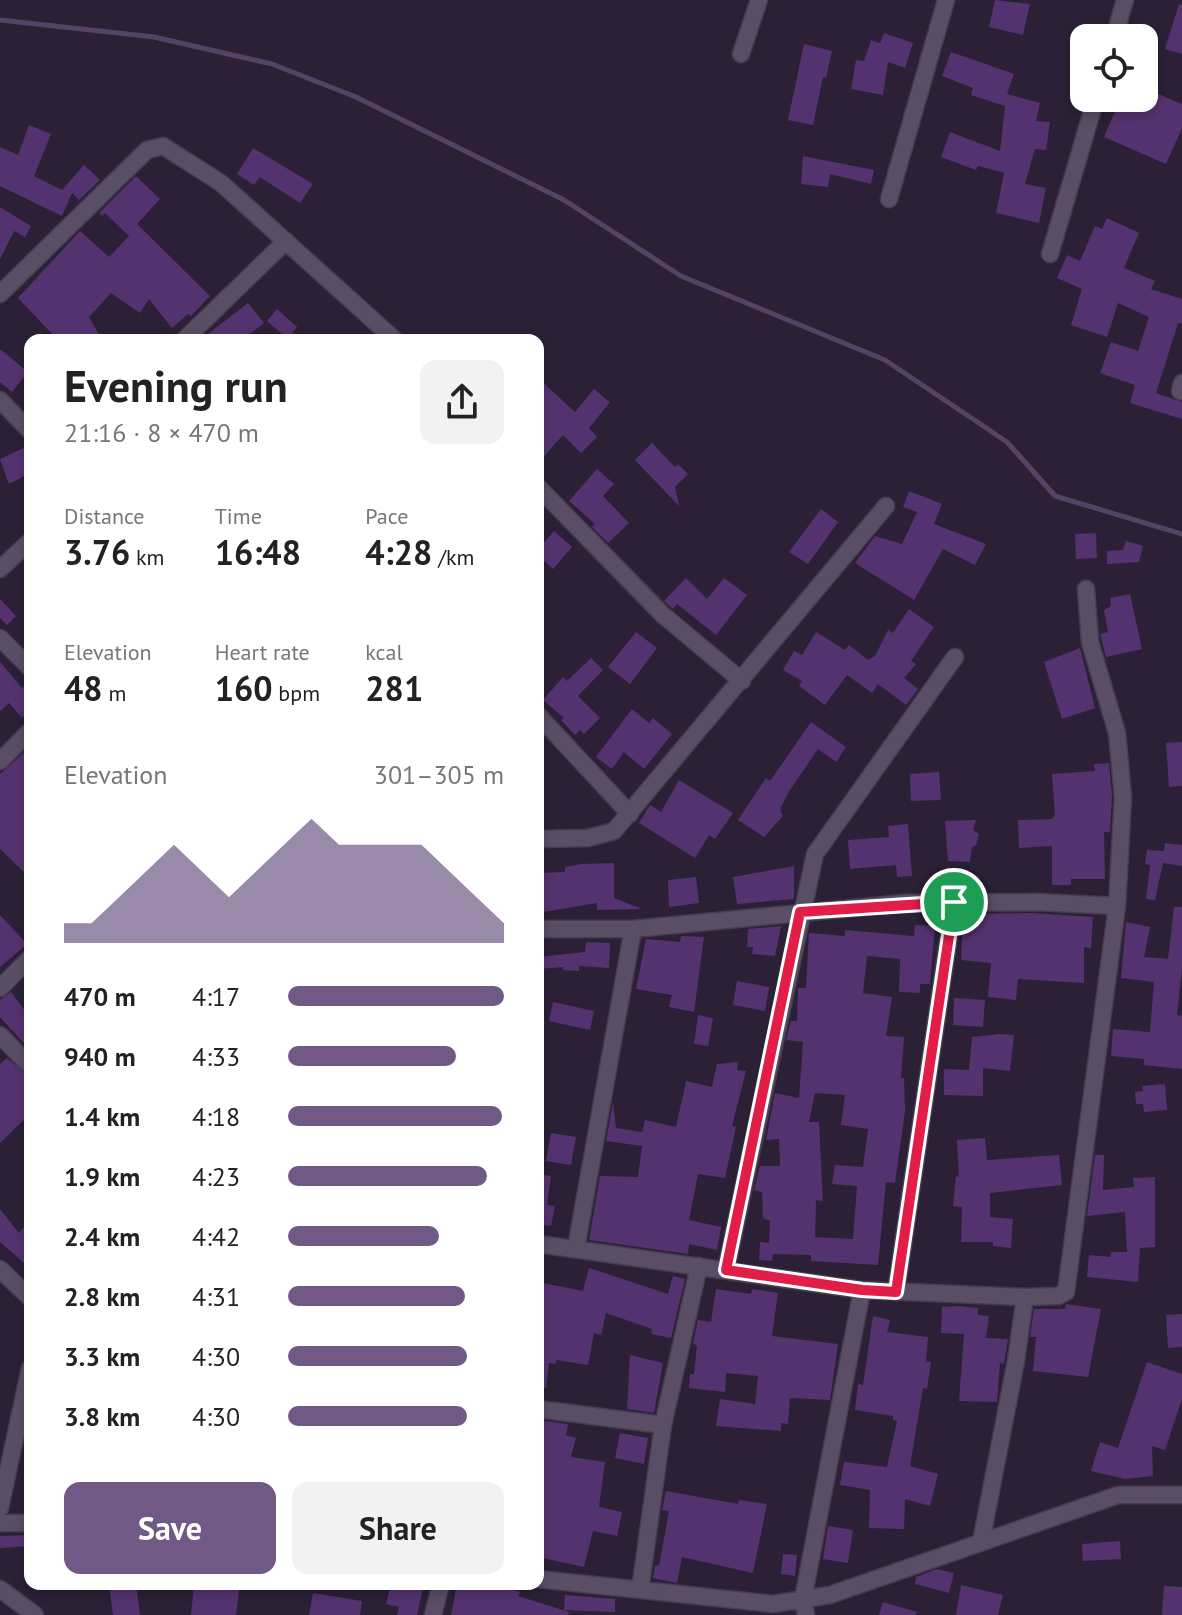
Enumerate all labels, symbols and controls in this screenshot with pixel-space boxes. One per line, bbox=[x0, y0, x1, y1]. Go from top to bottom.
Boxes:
map controls bbox=[1070, 24, 1158, 112]
button: locate bbox=[1070, 24, 1158, 112]
text: Evening run bbox=[64, 357, 288, 414]
button: share bbox=[420, 360, 504, 444]
text: 21:16 · 8 × 470 m bbox=[64, 416, 259, 449]
text: Distance bbox=[64, 502, 145, 530]
text: Time bbox=[215, 502, 262, 530]
text: Pace bbox=[365, 502, 408, 530]
text: 3.76 bbox=[64, 530, 130, 574]
text: 16:48 bbox=[215, 530, 301, 574]
text: 4:28 bbox=[365, 530, 432, 574]
text: km bbox=[130, 543, 164, 571]
text: /km bbox=[432, 543, 474, 571]
text: Elevation bbox=[64, 638, 152, 666]
text: Heart rate bbox=[215, 638, 310, 666]
text: kcal bbox=[365, 638, 403, 666]
text: 48 bbox=[64, 666, 103, 710]
text: 160 bbox=[215, 666, 273, 710]
text: 281 bbox=[365, 666, 423, 710]
text: m bbox=[103, 679, 126, 707]
text: bpm bbox=[273, 679, 320, 707]
text: Elevation bbox=[64, 758, 168, 791]
text: 301–305 m bbox=[374, 758, 504, 791]
pin bbox=[920, 868, 988, 936]
icon: arrive bbox=[932, 880, 976, 924]
text: 470 m bbox=[64, 980, 136, 1013]
text: 4:17 bbox=[192, 980, 240, 1013]
text: 940 m bbox=[64, 1040, 136, 1073]
text: 4:33 bbox=[192, 1040, 240, 1073]
text: 1.4 km bbox=[64, 1100, 140, 1133]
text: 4:18 bbox=[192, 1100, 240, 1133]
text: 1.9 km bbox=[64, 1160, 140, 1193]
text: 4:23 bbox=[192, 1160, 240, 1193]
text: 2.4 km bbox=[64, 1220, 140, 1253]
text: 4:42 bbox=[192, 1220, 240, 1253]
text: 2.8 km bbox=[64, 1280, 140, 1313]
text: 4:31 bbox=[192, 1280, 240, 1313]
text: 3.3 km bbox=[64, 1340, 140, 1373]
text: 4:30 bbox=[192, 1340, 240, 1373]
text: 3.8 km bbox=[64, 1400, 140, 1433]
text: 4:30 bbox=[192, 1400, 240, 1433]
button: Save bbox=[64, 1482, 276, 1574]
button: Share bbox=[292, 1482, 504, 1574]

